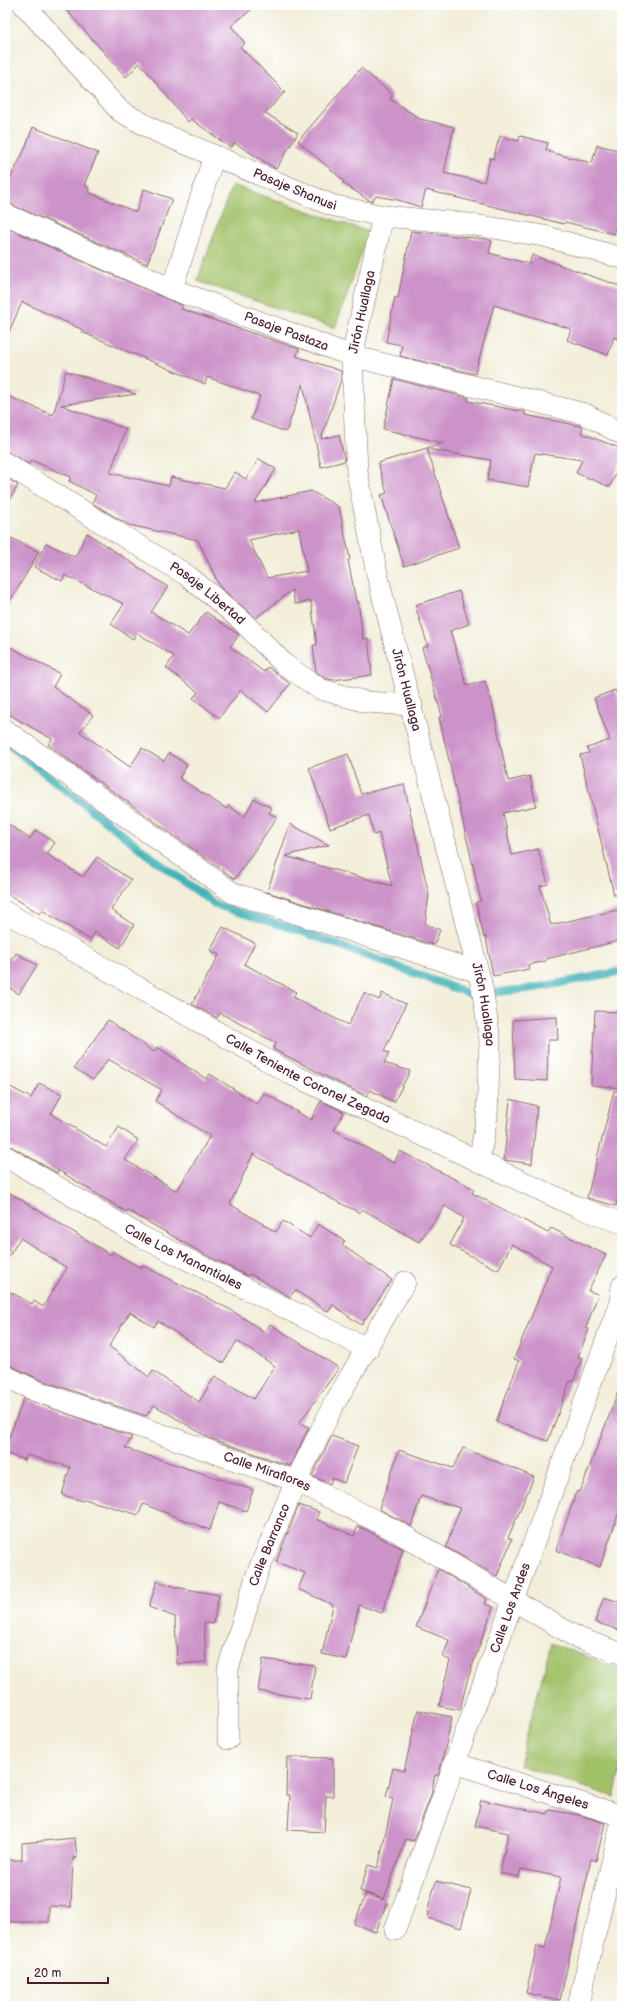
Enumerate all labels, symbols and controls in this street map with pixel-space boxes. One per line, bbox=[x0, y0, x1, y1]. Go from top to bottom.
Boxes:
street label: Pasaje Shanusi bbox=[251, 165, 338, 214]
street label: Jirón Huallaga bbox=[345, 269, 379, 355]
street label: Pasaje Pastaza bbox=[242, 309, 331, 355]
street label: Pasaje Libertad bbox=[167, 559, 249, 628]
street label: Jirón Huallaga bbox=[388, 647, 425, 733]
street label: Jirón Huallaga bbox=[468, 961, 498, 1047]
street label: Calle Teniente Coronel Zegada bbox=[223, 1030, 393, 1127]
street label: Calle Los Manantiales bbox=[121, 1220, 245, 1294]
street label: Calle Miraflores bbox=[221, 1448, 314, 1495]
street label: Calle Barranco bbox=[246, 1501, 294, 1588]
street label: Calle Los Andes bbox=[487, 1560, 534, 1655]
street label: Calle Los Ángeles bbox=[485, 1766, 591, 1813]
scale bar bbox=[28, 1959, 108, 1985]
text: 20 m bbox=[34, 1966, 61, 1981]

